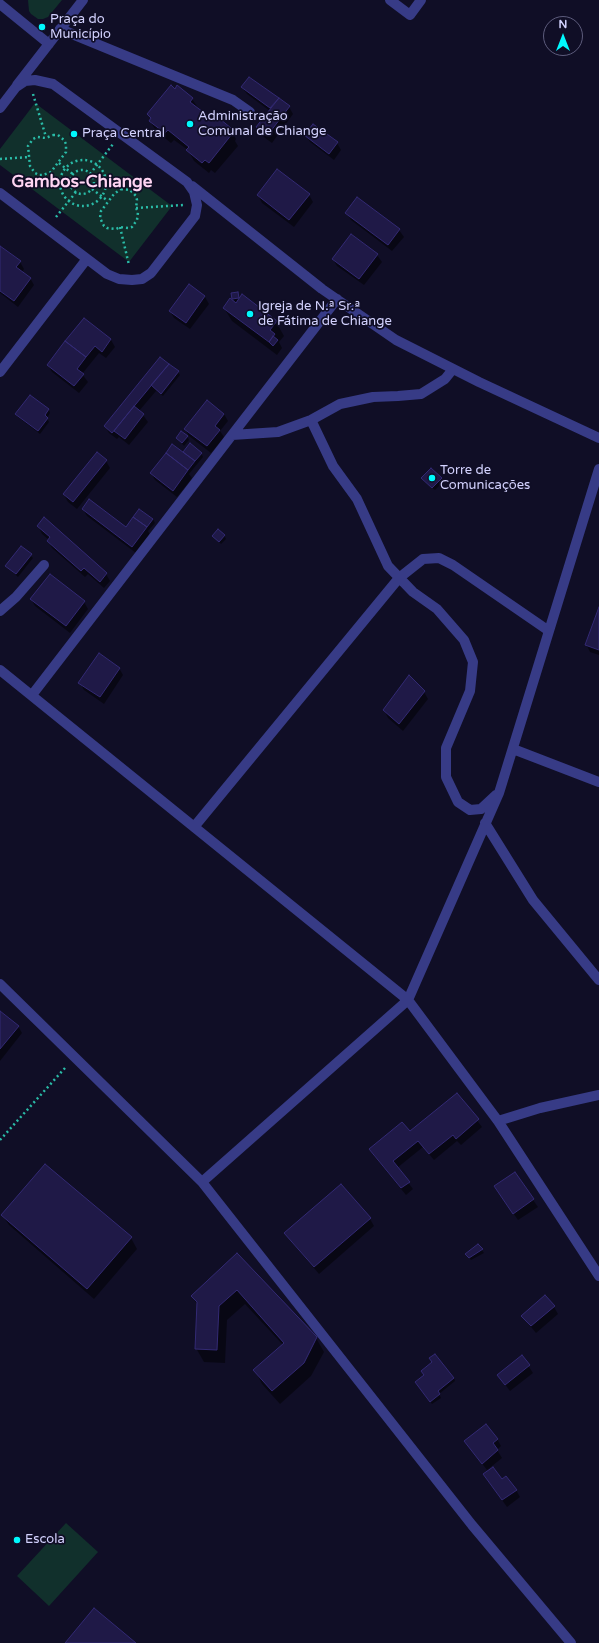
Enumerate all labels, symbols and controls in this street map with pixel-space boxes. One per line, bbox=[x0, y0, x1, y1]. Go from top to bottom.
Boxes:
place label: Praça do Município bbox=[50, 12, 111, 43]
north arrow bbox=[543, 16, 583, 56]
text: N bbox=[559, 18, 567, 31]
marker: Praça do Município bbox=[37, 22, 47, 32]
place label: Administração Comunal de Chiange bbox=[198, 109, 326, 140]
marker: Administração Comunal de Chiange bbox=[185, 119, 195, 129]
place label: Praça Central bbox=[82, 126, 165, 142]
marker: Praça Central bbox=[69, 129, 79, 139]
district label: Gambos-Chiange bbox=[12, 173, 152, 193]
place label: Igreja de N.ª Sr.ª de Fátima de Chiange bbox=[258, 299, 392, 330]
marker: Igreja de N.ª Sr.ª de Fátima de Chiange bbox=[245, 309, 255, 319]
place label: Torre de Comunicações bbox=[440, 463, 530, 494]
marker: Torre de Comunicações bbox=[427, 473, 437, 483]
place label: Escola bbox=[25, 1532, 65, 1548]
marker: Escola bbox=[12, 1535, 22, 1545]

